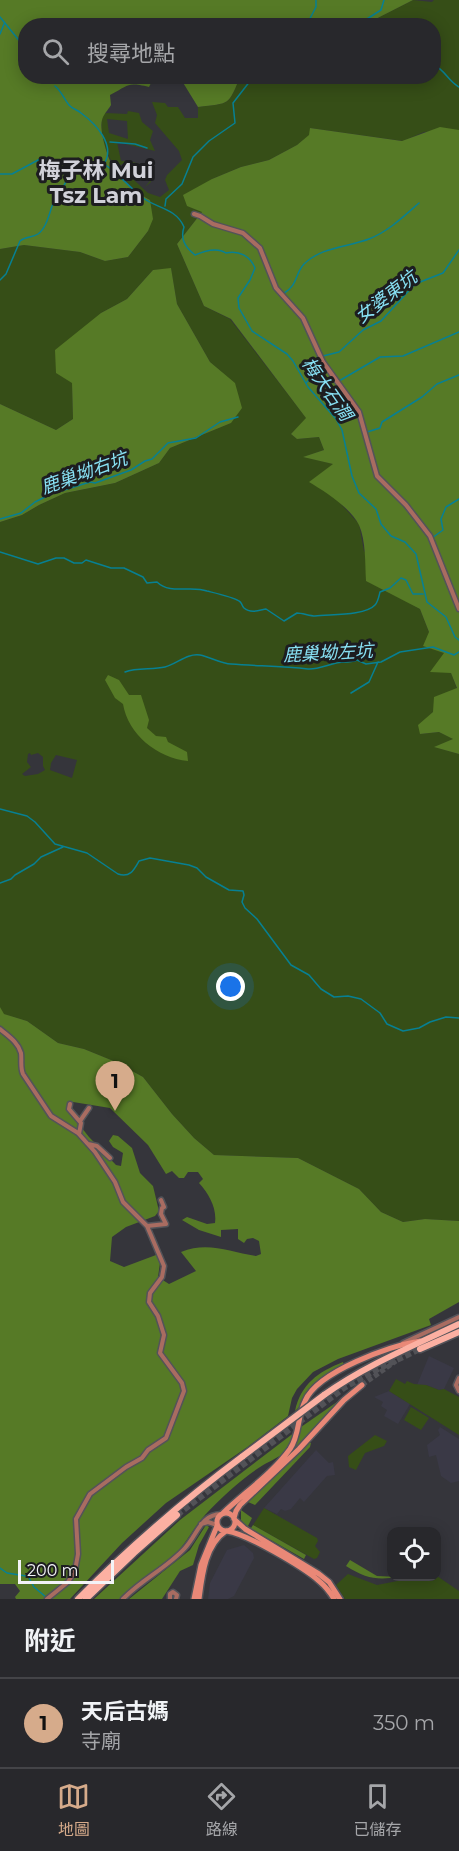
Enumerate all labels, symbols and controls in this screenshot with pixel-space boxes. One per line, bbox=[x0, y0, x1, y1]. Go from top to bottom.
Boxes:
search box bbox=[18, 18, 441, 84]
icon: search bbox=[39, 35, 72, 68]
text: 搜尋地點 bbox=[87, 40, 175, 67]
district label: 梅子林 Mui Tsz Lam bbox=[39, 157, 153, 209]
water label: 女婆東坑 bbox=[351, 264, 424, 328]
water label: 梅大石澗 bbox=[297, 353, 358, 427]
water label: 鹿巢坳右坑 bbox=[38, 446, 133, 499]
water label: 鹿巢坳左坑 bbox=[282, 640, 377, 666]
your location bbox=[216, 972, 245, 1001]
pin: 1 bbox=[96, 1062, 134, 1111]
map controls bbox=[387, 1527, 441, 1581]
button: locate bbox=[387, 1527, 441, 1581]
scale bar bbox=[18, 1557, 114, 1584]
text: 200 m bbox=[27, 1561, 78, 1580]
text: 附近 bbox=[24, 1625, 76, 1657]
text: 天后古媽 bbox=[81, 1698, 169, 1725]
text: 1 bbox=[40, 1711, 47, 1735]
text: 350 m bbox=[373, 1711, 435, 1735]
text: 寺廟 bbox=[81, 1729, 121, 1753]
tab: 地圖 bbox=[57, 1780, 90, 1840]
tab: 路線 bbox=[205, 1780, 238, 1840]
tab: 已儲存 bbox=[353, 1780, 401, 1840]

